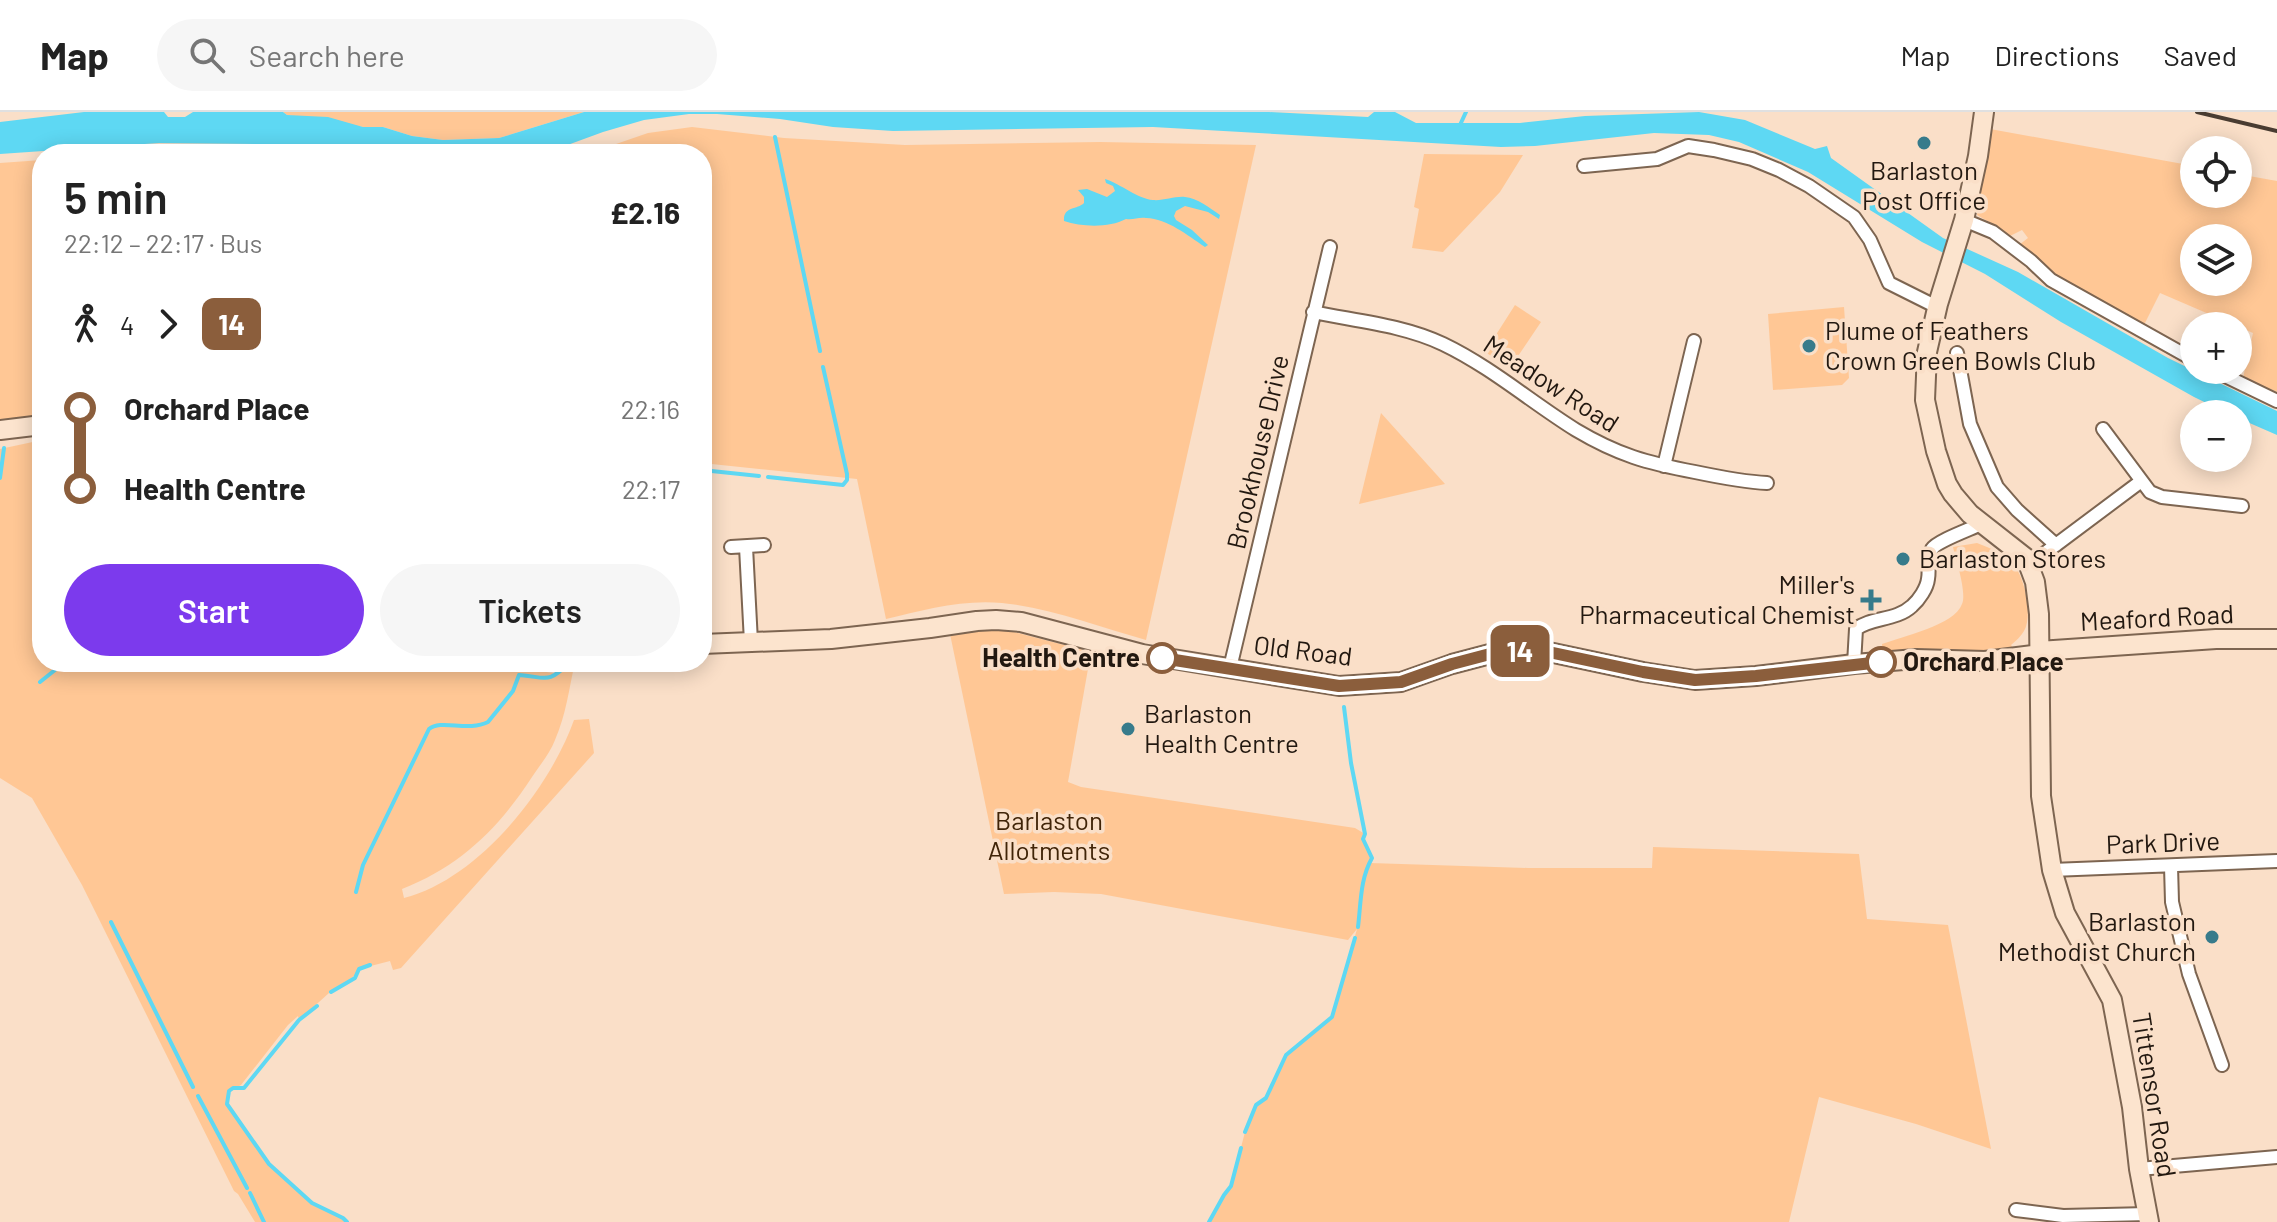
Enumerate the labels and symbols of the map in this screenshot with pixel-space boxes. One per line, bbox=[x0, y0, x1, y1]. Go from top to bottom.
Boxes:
marker: Barlaston Post Office bbox=[1915, 134, 1933, 152]
place label: Barlaston Post Office bbox=[1862, 154, 1986, 215]
place label: Plume of Feathers Crown Green Bowls Club bbox=[1825, 314, 2096, 375]
street label: Meadow Road bbox=[1478, 328, 1625, 438]
marker: Plume of Feathers Crown Green Bowls Club bbox=[1800, 337, 1818, 355]
street label: Brookhouse Drive bbox=[1219, 352, 1294, 552]
place label: Barlaston Stores bbox=[1919, 542, 2106, 573]
marker: Barlaston Stores bbox=[1894, 550, 1912, 568]
place label: Miller's Pharmaceutical Chemist bbox=[1579, 568, 1855, 629]
marker: Miller's Pharmaceutical Chemist bbox=[1862, 591, 1880, 609]
street label: Meaford Road bbox=[2079, 597, 2235, 636]
line badge: 14 bbox=[1484, 625, 1556, 677]
street label: Old Road bbox=[1252, 628, 1354, 671]
place label: Health Centre bbox=[982, 641, 1140, 672]
marker: Health Centre bbox=[1147, 643, 1177, 673]
place label: Orchard Place bbox=[1903, 645, 2064, 676]
marker: Orchard Place bbox=[1866, 647, 1896, 677]
place label: Barlaston Health Centre bbox=[1144, 697, 1299, 758]
marker: Barlaston Health Centre bbox=[1119, 720, 1137, 738]
park label: Barlaston Allotments bbox=[988, 804, 1110, 865]
street label: Park Drive bbox=[2105, 824, 2221, 859]
place label: Barlaston Methodist Church bbox=[1998, 905, 2196, 966]
marker: Barlaston Methodist Church bbox=[2203, 928, 2221, 946]
street label: Tittensor Road bbox=[2127, 1010, 2184, 1179]

